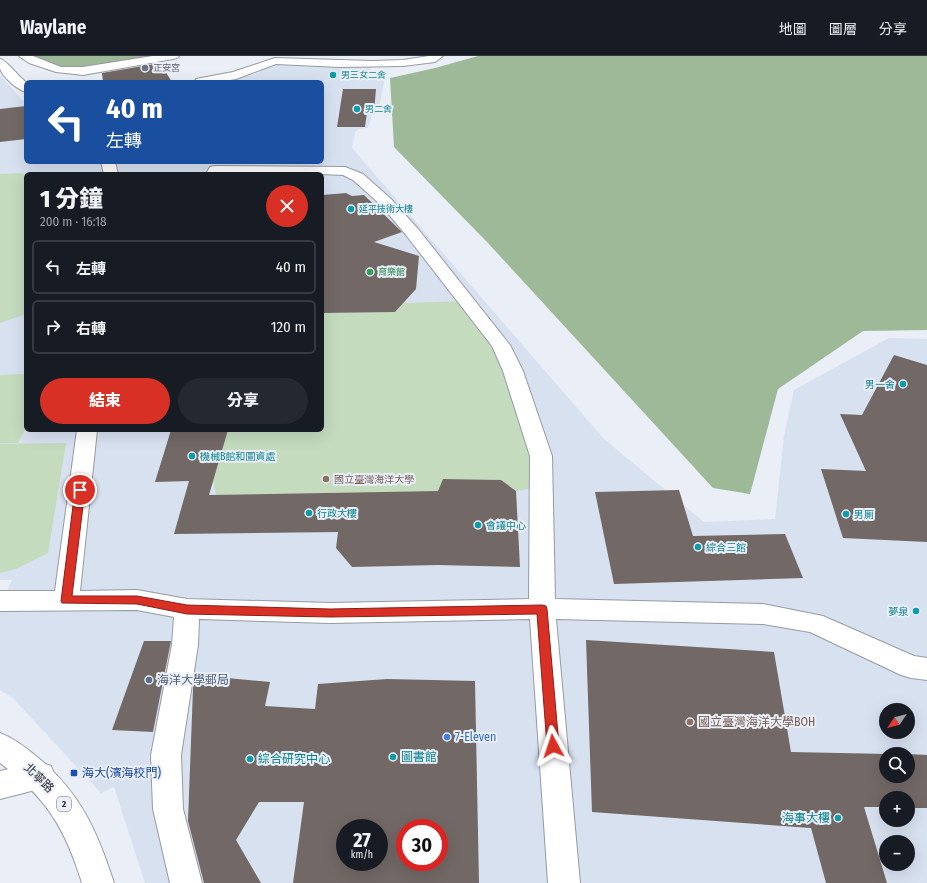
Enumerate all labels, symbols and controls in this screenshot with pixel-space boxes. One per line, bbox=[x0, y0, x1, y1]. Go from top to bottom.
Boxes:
text: Waylane bbox=[20, 16, 86, 39]
text: 地圖 bbox=[779, 21, 807, 38]
text: 圖層 bbox=[829, 21, 857, 38]
text: 分享 bbox=[879, 21, 907, 38]
marker: 正安宮 bbox=[140, 63, 150, 73]
place label: 正安宮 bbox=[153, 63, 180, 73]
marker: 男三女二舍 bbox=[328, 70, 338, 80]
place label: 男三女二舍 bbox=[341, 70, 386, 80]
text: 40 m bbox=[106, 92, 163, 125]
icon: left bbox=[40, 96, 92, 148]
marker: 男二舍 bbox=[352, 104, 362, 114]
place label: 男二舍 bbox=[365, 104, 392, 114]
text: 左轉 bbox=[106, 130, 142, 152]
text: 1 分鐘 bbox=[40, 185, 103, 213]
button: close bbox=[266, 185, 308, 227]
marker: 延平技術大樓 bbox=[346, 204, 356, 214]
place label: 延平技術大樓 bbox=[359, 204, 413, 214]
text: 200 m · 16:18 bbox=[40, 214, 107, 229]
icon: left bbox=[42, 256, 64, 278]
text: 40 m bbox=[276, 258, 306, 276]
text: 左轉 bbox=[76, 260, 106, 278]
marker: 育樂館 bbox=[365, 267, 375, 277]
place label: 育樂館 bbox=[378, 267, 405, 277]
icon: right bbox=[42, 316, 64, 338]
text: 120 m bbox=[271, 318, 306, 336]
text: 右轉 bbox=[76, 320, 106, 338]
button: 結束 bbox=[40, 378, 170, 424]
button: 分享 bbox=[178, 378, 308, 424]
place label: 男一舍 bbox=[865, 379, 895, 391]
marker: 男一舍 bbox=[898, 379, 908, 389]
marker: 機械B館和圖資處 bbox=[187, 451, 197, 461]
place label: 機械B館和圖資處 bbox=[200, 451, 275, 463]
pin bbox=[63, 473, 97, 507]
marker: 國立臺灣海洋大學 bbox=[321, 474, 331, 484]
place label: 國立臺灣海洋大學 bbox=[334, 474, 414, 486]
icon: arrive bbox=[69, 479, 91, 501]
marker: 行政大樓 bbox=[304, 508, 314, 518]
place label: 行政大樓 bbox=[317, 508, 357, 520]
marker: 男厠 bbox=[841, 509, 851, 519]
place label: 男厠 bbox=[854, 509, 874, 521]
marker: 會議中心 bbox=[473, 520, 483, 530]
place label: 會議中心 bbox=[486, 520, 526, 532]
marker: 綜合三館 bbox=[693, 542, 703, 552]
place label: 綜合三館 bbox=[706, 542, 746, 554]
place label: 夢泉 bbox=[888, 606, 909, 618]
marker: 夢泉 bbox=[911, 606, 921, 616]
place label: 海洋大學郵局 bbox=[157, 673, 229, 687]
marker: 海洋大學郵局 bbox=[144, 675, 154, 685]
north arrow bbox=[879, 703, 915, 739]
map controls bbox=[879, 703, 915, 871]
place label: 國立臺灣海洋大學BOH bbox=[698, 715, 815, 729]
marker: 國立臺灣海洋大學BOH bbox=[685, 717, 695, 727]
position arrow bbox=[532, 725, 574, 767]
place label: 7-Eleven bbox=[455, 730, 496, 744]
marker: 7-Eleven bbox=[442, 732, 452, 742]
button: search bbox=[879, 747, 915, 783]
place label: 圖書館 bbox=[401, 750, 437, 764]
place label: 綜合研究中心 bbox=[258, 752, 330, 766]
marker: 圖書館 bbox=[388, 752, 398, 762]
marker: 綜合研究中心 bbox=[245, 754, 255, 764]
street label: 北寧路 bbox=[21, 760, 57, 796]
place label: 海大(濱海校門) bbox=[82, 766, 162, 780]
marker: 海大(濱海校門) bbox=[69, 768, 79, 778]
button: + bbox=[879, 791, 915, 827]
road number: 2 bbox=[57, 797, 71, 811]
place label: 海事大樓 bbox=[782, 811, 830, 825]
marker: 海事大樓 bbox=[833, 813, 843, 823]
speed limit sign: 30 bbox=[396, 819, 448, 871]
text: 27 bbox=[353, 828, 371, 852]
button: − bbox=[879, 835, 915, 871]
text: km/h bbox=[351, 849, 373, 861]

